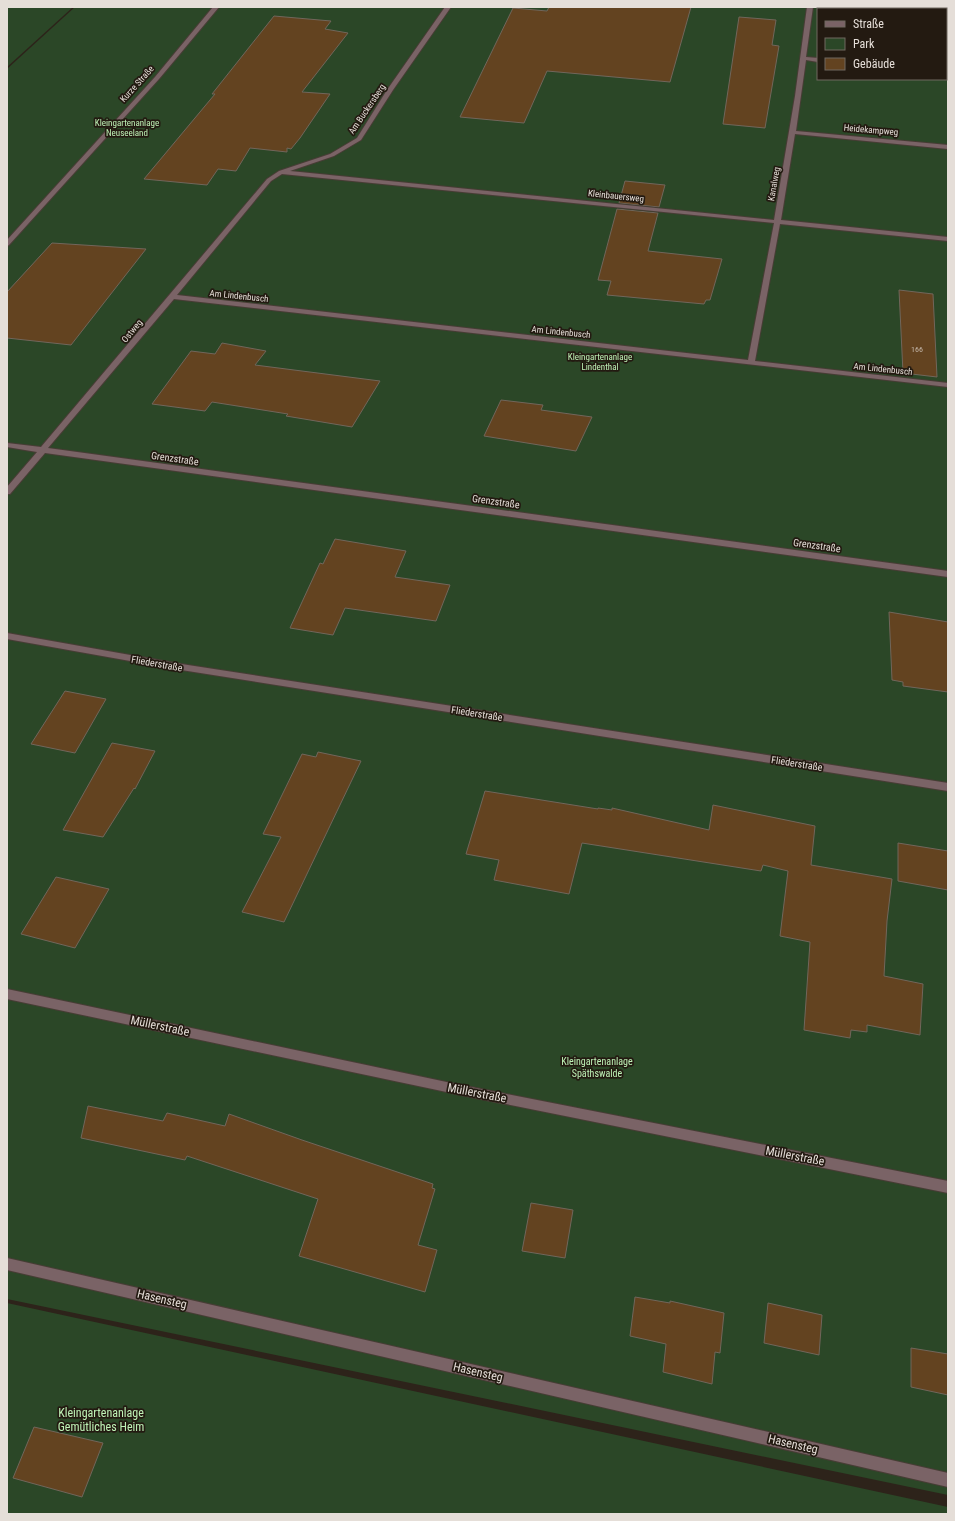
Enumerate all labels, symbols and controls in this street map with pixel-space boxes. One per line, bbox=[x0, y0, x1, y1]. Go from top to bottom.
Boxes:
legend bbox=[817, 8, 947, 80]
text: Straße bbox=[853, 17, 884, 31]
text: Park bbox=[853, 37, 875, 51]
text: Gebäude bbox=[853, 57, 895, 71]
street label: Kurze Straße bbox=[118, 64, 156, 104]
street label: Am Buckersberg bbox=[347, 82, 387, 136]
park label: Kleingartenanlage Neuseeland bbox=[95, 118, 159, 138]
street label: Heidekampweg bbox=[843, 123, 899, 137]
street label: Kanalweg bbox=[766, 166, 782, 202]
street label: Kleinbauersweg bbox=[587, 188, 645, 204]
street label: Am Lindenbusch bbox=[209, 288, 269, 304]
street label: Ostweg bbox=[120, 318, 144, 344]
street label: Am Lindenbusch bbox=[531, 324, 591, 340]
house number: 166 bbox=[911, 345, 923, 354]
park label: Kleingartenanlage Lindenthal bbox=[568, 352, 632, 372]
street label: Am Lindenbusch bbox=[853, 361, 913, 377]
street label: Grenzstraße bbox=[150, 450, 200, 467]
street label: Grenzstraße bbox=[471, 493, 521, 510]
street label: Grenzstraße bbox=[792, 537, 842, 554]
street label: Fliederstraße bbox=[130, 654, 184, 673]
street label: Fliederstraße bbox=[450, 704, 504, 723]
street label: Fliederstraße bbox=[770, 754, 824, 773]
street label: Müllerstraße bbox=[129, 1013, 191, 1039]
park label: Kleingartenanlage Späthswalde bbox=[561, 1056, 633, 1079]
street label: Müllerstraße bbox=[446, 1080, 508, 1106]
street label: Müllerstraße bbox=[764, 1143, 826, 1169]
street label: Hasensteg bbox=[136, 1286, 188, 1312]
street label: Hasensteg bbox=[452, 1359, 504, 1385]
park label: Kleingartenanlage Gemütliches Heim bbox=[58, 1406, 144, 1434]
street label: Hasensteg bbox=[767, 1431, 819, 1457]

